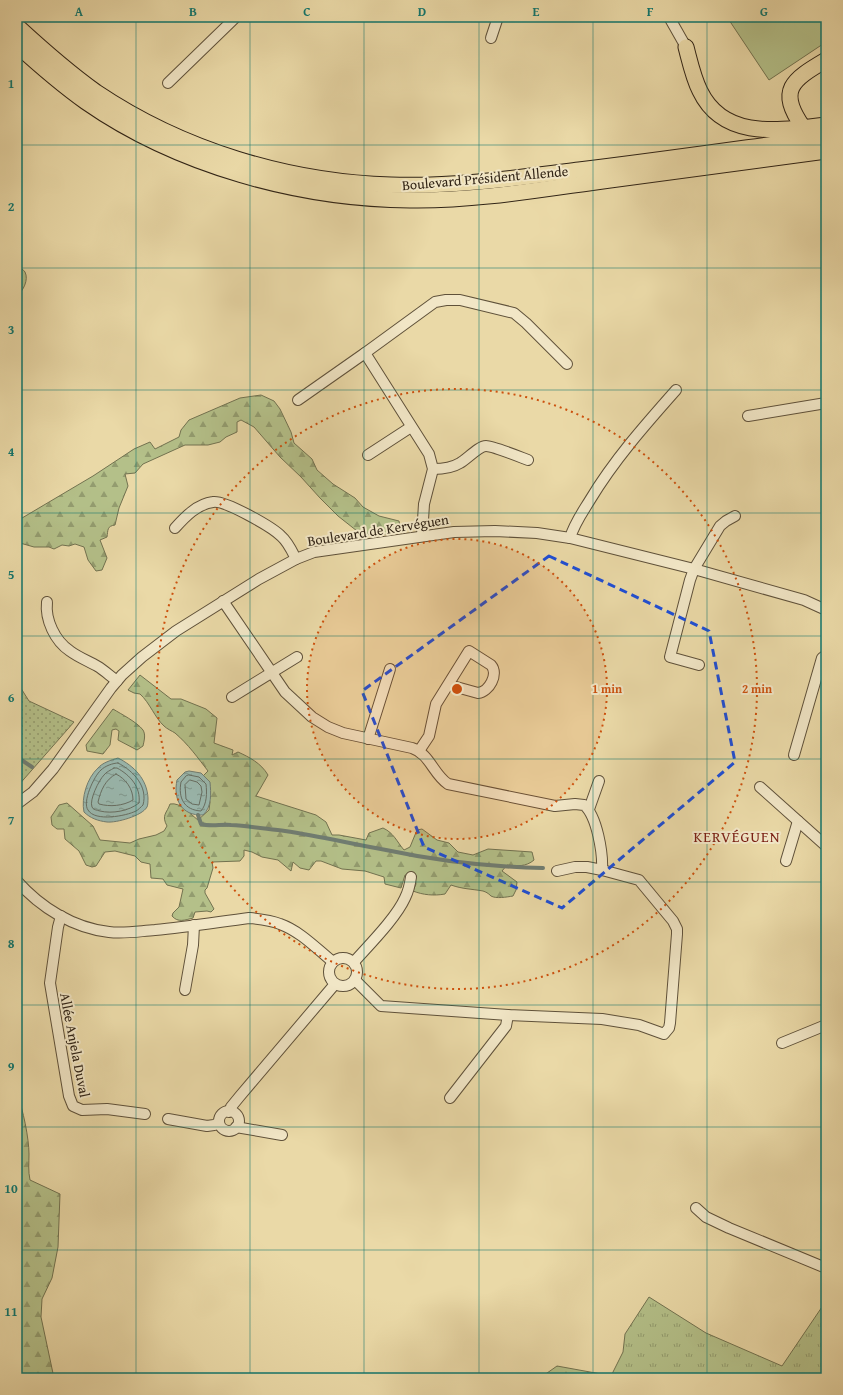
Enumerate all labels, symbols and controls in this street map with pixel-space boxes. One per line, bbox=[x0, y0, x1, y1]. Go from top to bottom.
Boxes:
text: A bbox=[75, 2, 84, 21]
text: B bbox=[189, 2, 197, 21]
text: C bbox=[303, 2, 311, 21]
text: D bbox=[418, 2, 426, 21]
text: E bbox=[533, 2, 540, 21]
text: F bbox=[647, 2, 654, 21]
text: G bbox=[760, 2, 768, 21]
text: 1 bbox=[8, 74, 14, 93]
street label: Boulevard Président Allende bbox=[401, 161, 569, 195]
text: 2 bbox=[8, 197, 15, 216]
text: 3 bbox=[8, 320, 14, 339]
text: 4 bbox=[8, 442, 15, 461]
street label: Boulevard de Kervéguen bbox=[306, 509, 450, 551]
text: 5 bbox=[8, 565, 15, 584]
text: 1 min bbox=[592, 680, 622, 697]
text: 2 min bbox=[742, 680, 772, 697]
centre of rings bbox=[450, 682, 464, 696]
text: 6 bbox=[8, 688, 15, 707]
text: 7 bbox=[8, 811, 15, 830]
district label: KERVÉGUEN bbox=[693, 826, 781, 847]
text: 8 bbox=[8, 934, 15, 953]
street label: Allée Anjela Duval bbox=[55, 991, 95, 1099]
text: 9 bbox=[8, 1057, 15, 1076]
text: 10 bbox=[4, 1179, 18, 1198]
text: 11 bbox=[4, 1302, 18, 1321]

